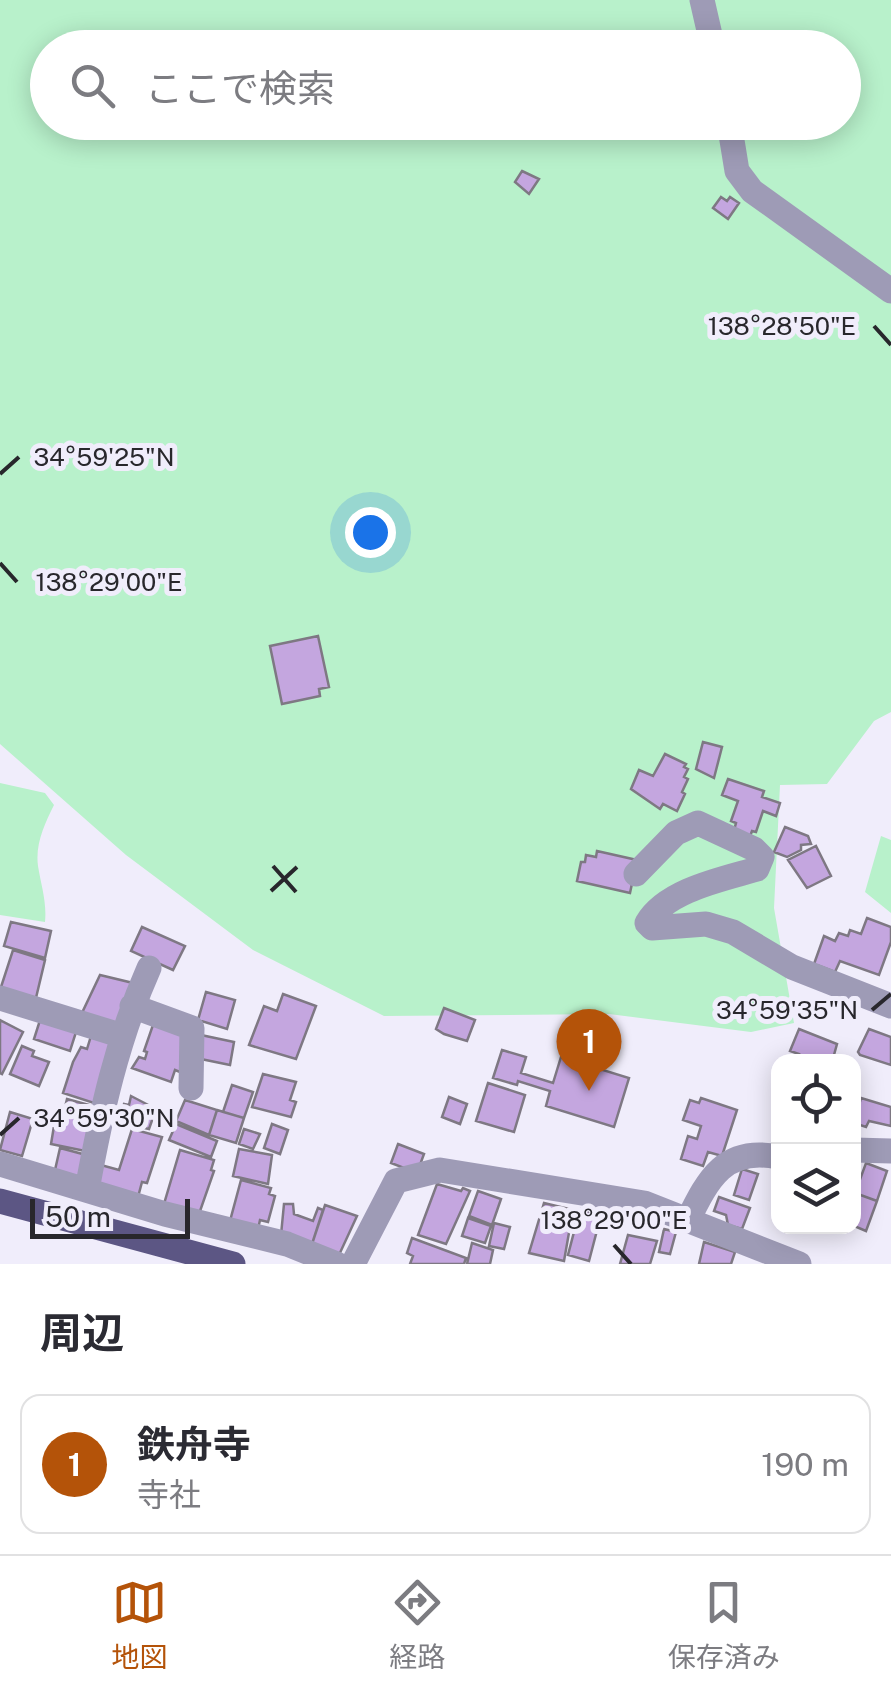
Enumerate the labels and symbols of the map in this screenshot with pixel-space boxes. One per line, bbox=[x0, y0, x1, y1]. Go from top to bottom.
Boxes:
text: 138°28'50"E bbox=[708, 311, 856, 341]
text: 34°59'25"N bbox=[33, 442, 175, 472]
your location bbox=[345, 507, 396, 558]
text: 138°29'00"E bbox=[36, 567, 182, 597]
text: 34°59'35"N bbox=[716, 995, 858, 1025]
pin: 1 bbox=[556, 1008, 622, 1091]
text: 34°59'30"N bbox=[33, 1103, 175, 1133]
scale bar bbox=[30, 1194, 190, 1238]
text: 138°29'00"E bbox=[541, 1205, 687, 1235]

